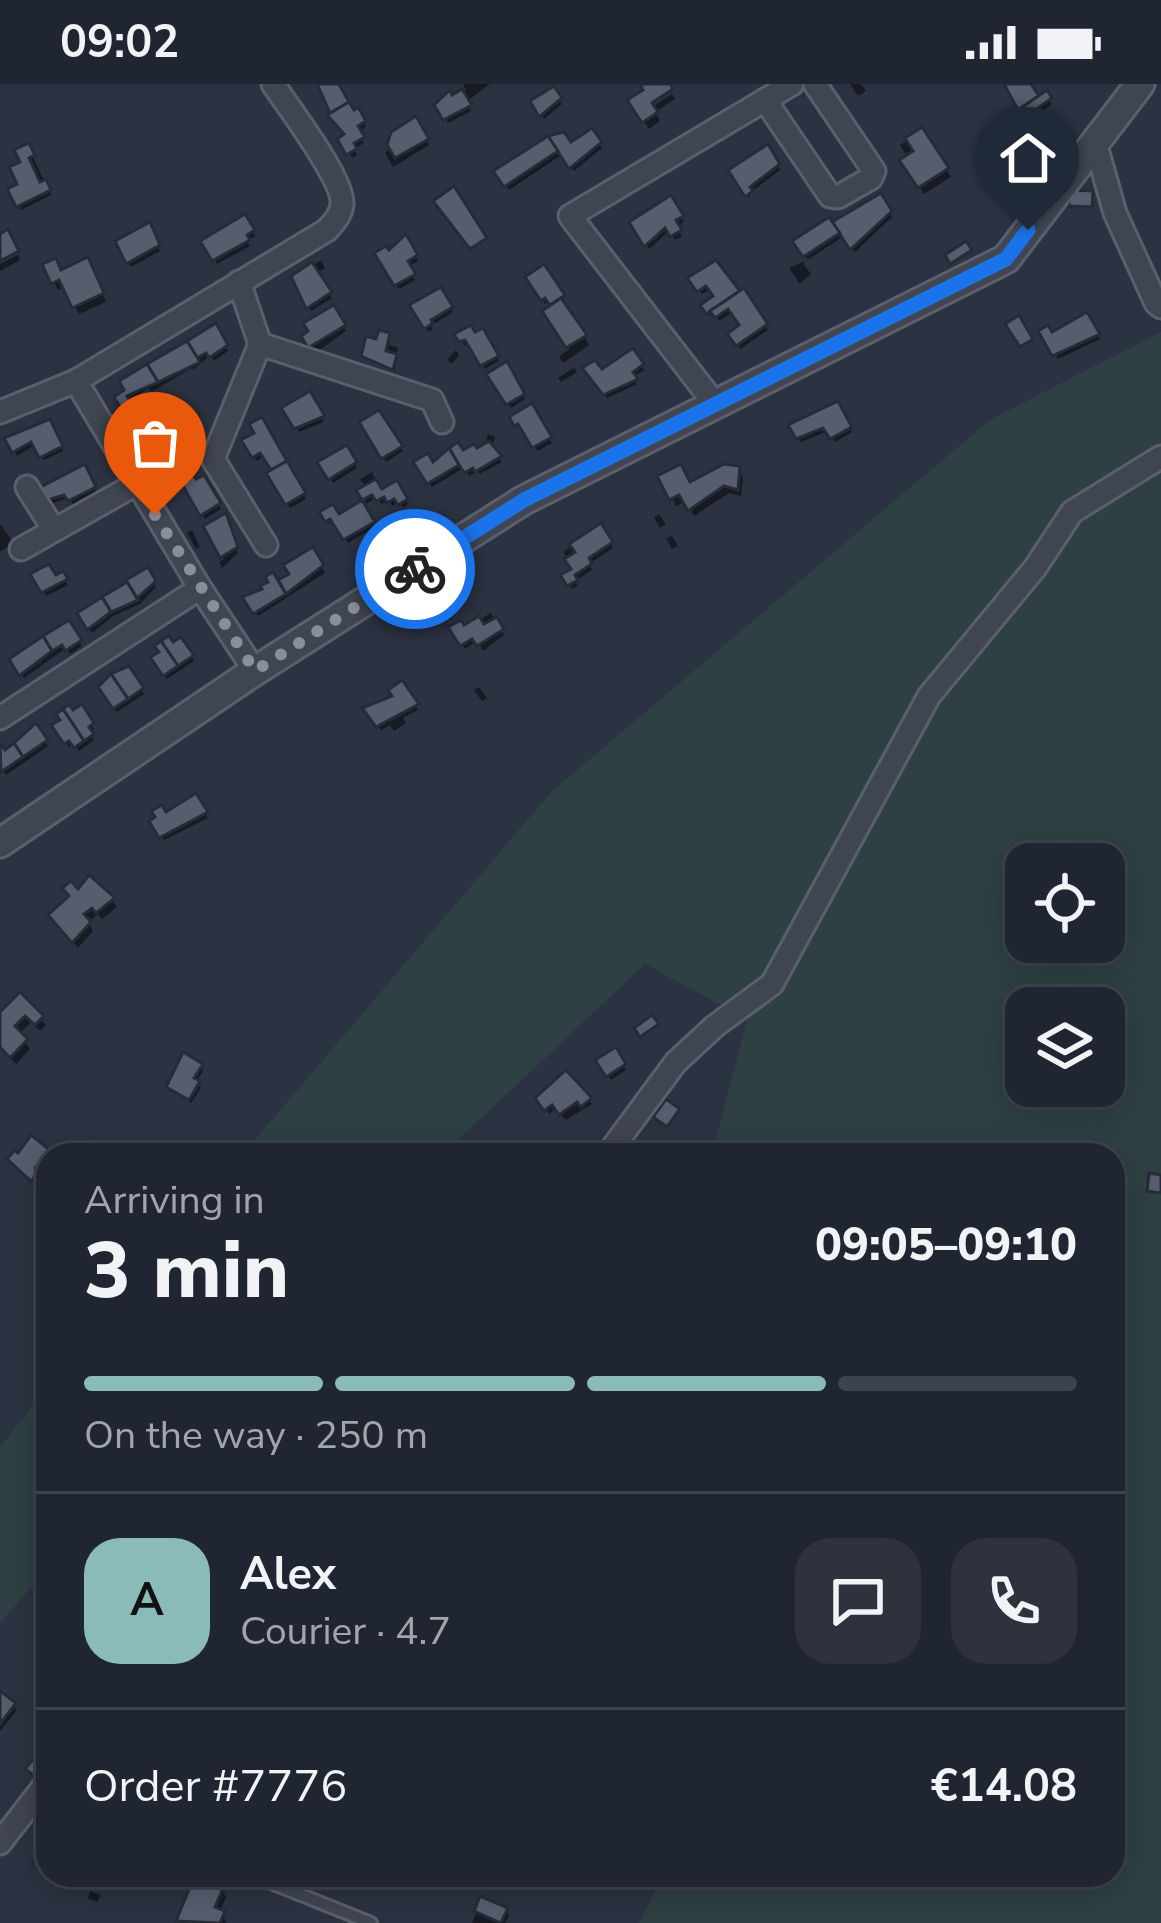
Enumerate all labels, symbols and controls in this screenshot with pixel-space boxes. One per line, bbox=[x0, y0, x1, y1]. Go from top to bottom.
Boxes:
text: 09:02 bbox=[60, 12, 179, 73]
pin bbox=[977, 107, 1079, 230]
icon: home bbox=[995, 125, 1061, 191]
pin bbox=[104, 392, 206, 515]
icon: bag bbox=[122, 410, 188, 476]
courier bbox=[355, 509, 475, 629]
icon: bike bbox=[382, 536, 448, 602]
map controls bbox=[1005, 843, 1125, 1107]
button: locate bbox=[1005, 843, 1125, 963]
button: layers bbox=[1005, 987, 1125, 1107]
text: Arriving in bbox=[84, 1174, 265, 1227]
text: 09:05–09:10 bbox=[815, 1215, 1077, 1276]
text: 3 min bbox=[84, 1218, 289, 1325]
text: On the way · 250 m bbox=[84, 1409, 428, 1462]
button: chat bbox=[795, 1538, 921, 1664]
button: phone bbox=[951, 1538, 1077, 1664]
text: Alex bbox=[240, 1544, 336, 1605]
text: A bbox=[130, 1570, 164, 1631]
text: Courier · 4.7 bbox=[240, 1605, 451, 1658]
text: Order #7776 bbox=[84, 1756, 347, 1817]
text: €14.08 bbox=[931, 1756, 1077, 1817]

